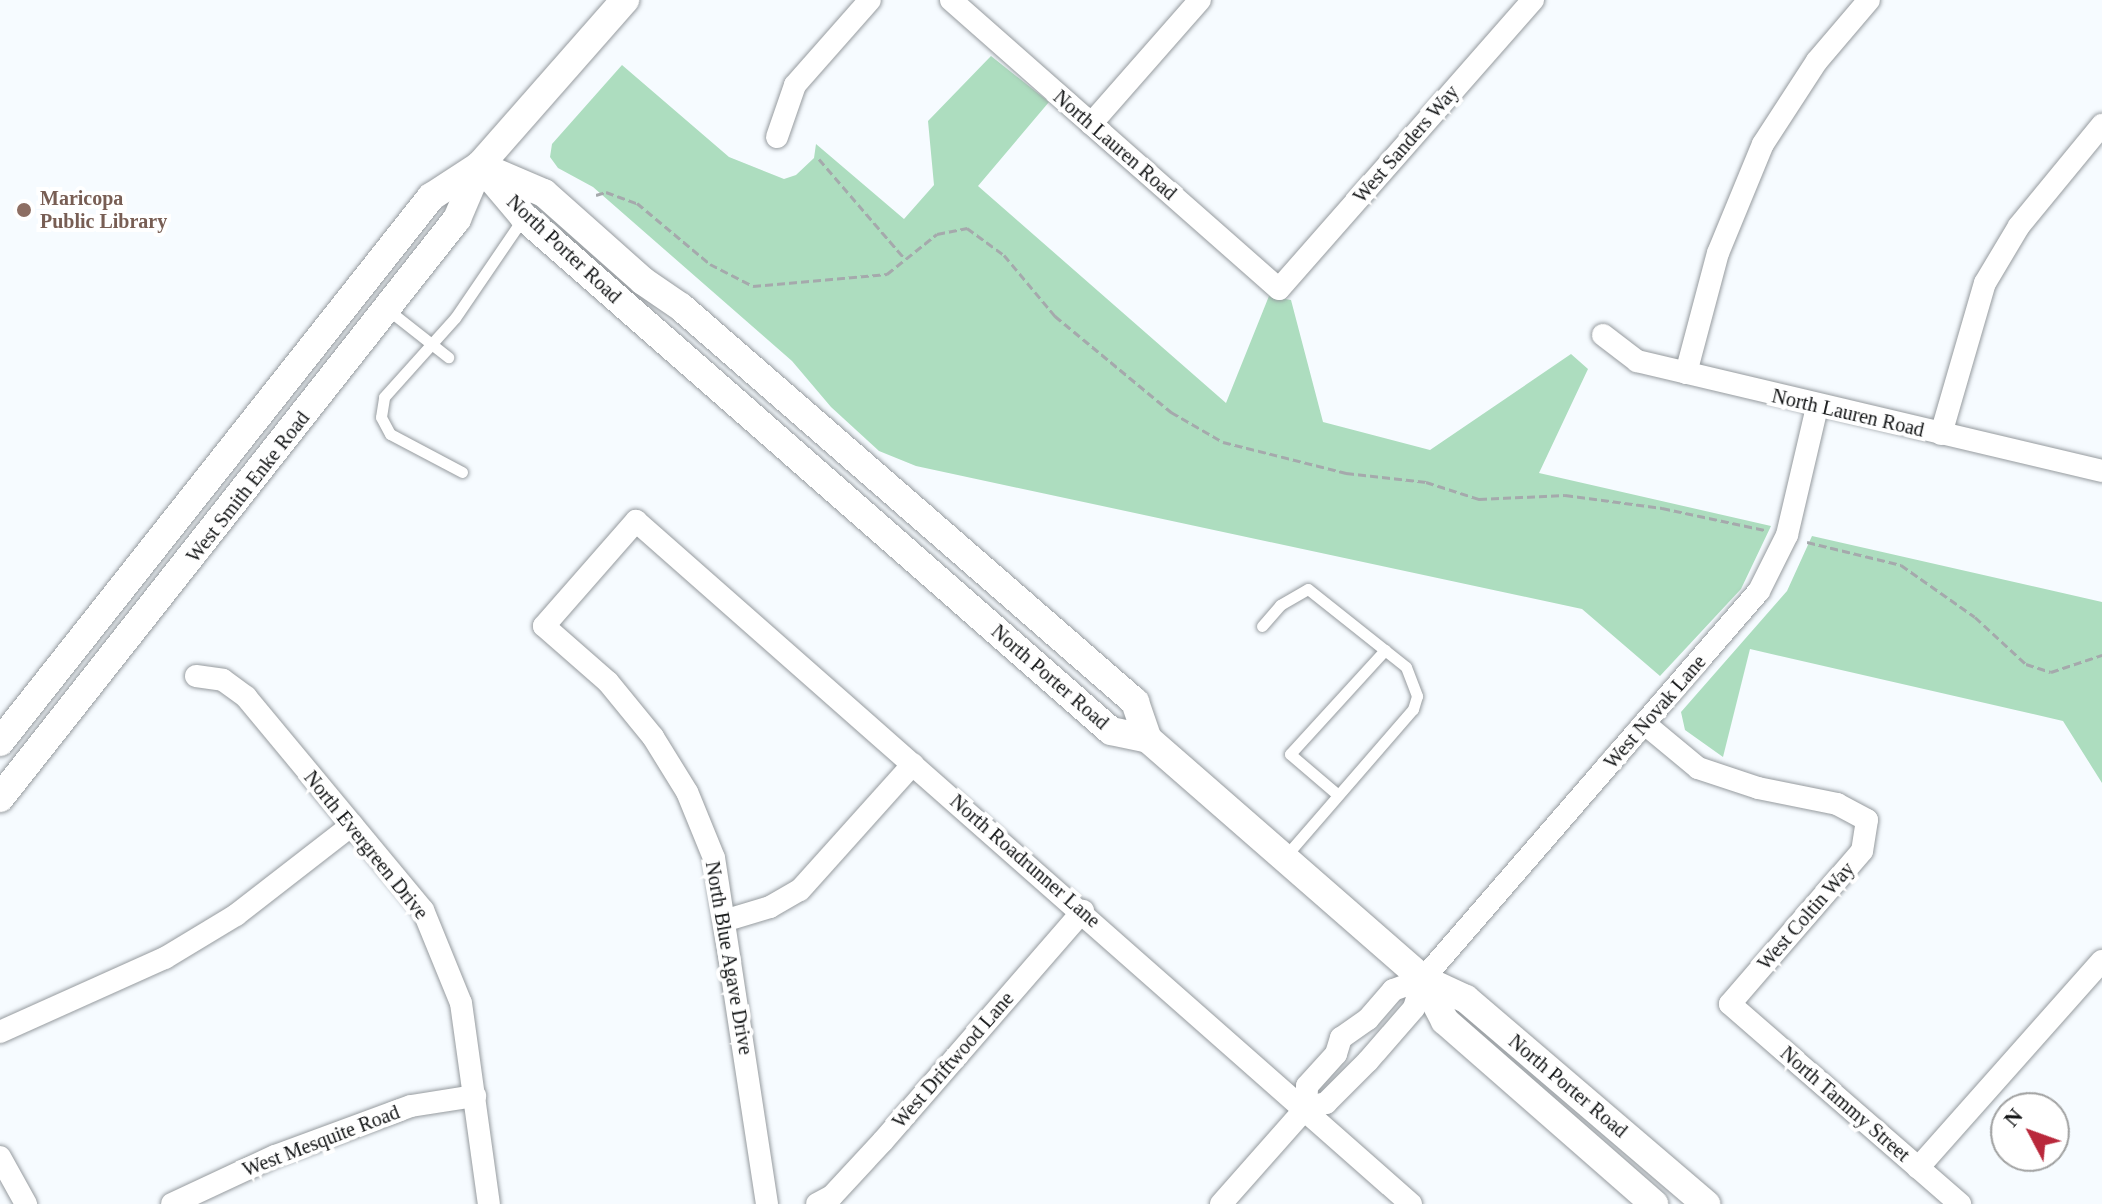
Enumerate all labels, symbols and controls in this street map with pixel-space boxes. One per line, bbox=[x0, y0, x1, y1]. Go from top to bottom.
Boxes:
street label: West Sanders Way bbox=[1348, 80, 1464, 208]
street label: North Lauren Road bbox=[1048, 85, 1182, 205]
place label: Maricopa Public Library bbox=[40, 186, 167, 233]
street label: North Porter Road bbox=[502, 190, 626, 308]
marker: Maricopa Public Library bbox=[15, 201, 33, 219]
street label: North Lauren Road bbox=[1770, 384, 1926, 442]
street label: West Smith Enke Road bbox=[181, 406, 315, 568]
street label: North Porter Road bbox=[986, 619, 1114, 735]
street label: West Novak Lane bbox=[1599, 650, 1711, 774]
street label: North Evergreen Drive bbox=[299, 766, 433, 924]
street label: North Roadrunner Lane bbox=[945, 789, 1105, 933]
street label: West Coltin Way bbox=[1752, 857, 1860, 975]
street label: North Blue Agave Drive bbox=[700, 859, 758, 1057]
street label: West Driftwood Lane bbox=[887, 987, 1019, 1133]
street label: North Porter Road bbox=[1504, 1029, 1632, 1143]
street label: North Tammy Street bbox=[1775, 1041, 1915, 1167]
north arrow bbox=[1990, 1092, 2070, 1172]
street label: West Mesquite Road bbox=[239, 1100, 403, 1182]
text: N bbox=[1998, 1103, 2028, 1131]

